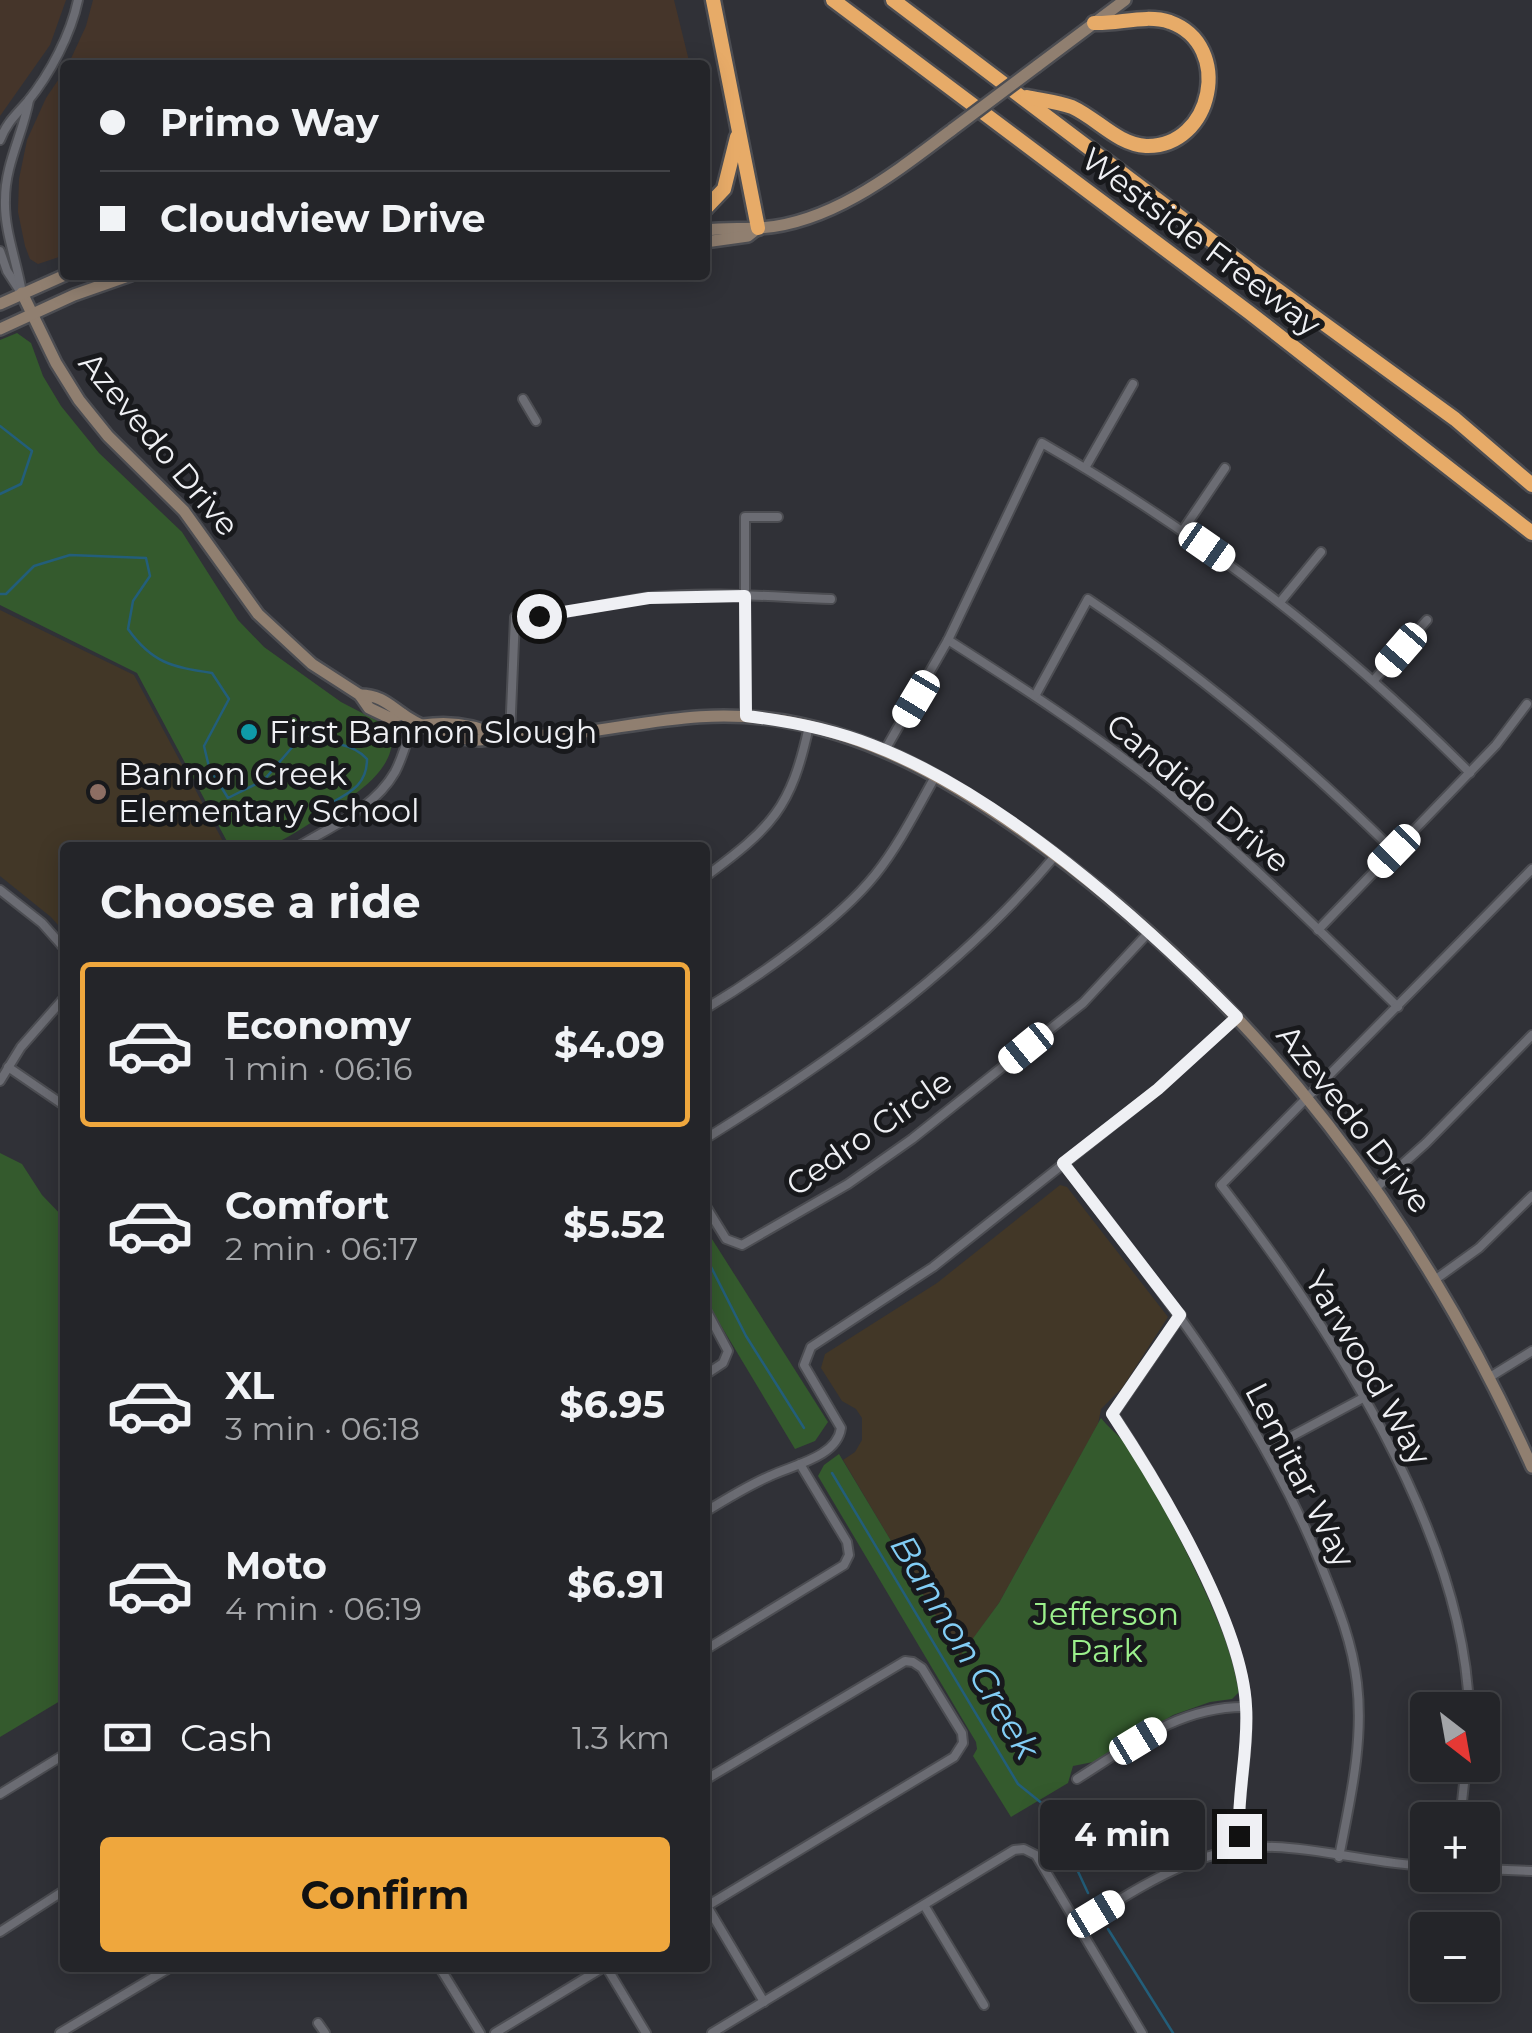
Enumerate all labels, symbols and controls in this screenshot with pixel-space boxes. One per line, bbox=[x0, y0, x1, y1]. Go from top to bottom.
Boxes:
text: Primo Way bbox=[160, 99, 379, 146]
street label: Westside Freeway bbox=[1074, 139, 1329, 345]
text: Cloudview Drive bbox=[160, 195, 486, 242]
street label: Azevedo Drive bbox=[71, 344, 248, 544]
car bbox=[1174, 518, 1240, 576]
route start bbox=[517, 594, 562, 639]
car bbox=[1370, 618, 1432, 682]
car bbox=[888, 666, 944, 732]
street label: Candido Drive bbox=[1099, 705, 1298, 881]
place label: First Bannon Slough bbox=[269, 712, 597, 751]
marker: First Bannon Slough bbox=[238, 721, 260, 743]
place label: Bannon Creek Elementary School bbox=[118, 754, 420, 830]
marker: Bannon Creek Elementary School bbox=[87, 781, 109, 803]
car bbox=[1362, 819, 1426, 883]
text: Choose a ride bbox=[100, 874, 421, 929]
icon: car bbox=[105, 1000, 195, 1090]
text: Economy bbox=[225, 1002, 411, 1049]
car bbox=[993, 1017, 1059, 1079]
street label: Azevedo Drive bbox=[1269, 1017, 1440, 1221]
text: $4.09 bbox=[554, 1021, 665, 1068]
text: 1 min · 06:16 bbox=[225, 1049, 412, 1088]
street label: Cedro Circle bbox=[778, 1061, 959, 1204]
icon: car bbox=[105, 1180, 195, 1270]
text: Comfort bbox=[225, 1182, 389, 1229]
text: $5.52 bbox=[563, 1201, 665, 1248]
text: 2 min · 06:17 bbox=[225, 1229, 418, 1268]
street label: Yarwood Way bbox=[1297, 1264, 1440, 1472]
icon: car bbox=[105, 1360, 195, 1450]
text: XL bbox=[225, 1362, 274, 1409]
street label: Lemitar Way bbox=[1237, 1376, 1364, 1574]
text: $6.95 bbox=[559, 1381, 665, 1428]
text: 3 min · 06:18 bbox=[225, 1409, 420, 1448]
water label: Bannon Creek bbox=[882, 1527, 1050, 1769]
icon: car bbox=[105, 1540, 195, 1630]
text: Moto bbox=[225, 1542, 327, 1589]
text: $6.91 bbox=[567, 1561, 665, 1608]
text: 4 min · 06:19 bbox=[225, 1589, 422, 1628]
park label: Jefferson Park bbox=[1032, 1594, 1179, 1670]
north arrow bbox=[1410, 1692, 1500, 1782]
map controls bbox=[1410, 1692, 1500, 2002]
icon: cash bbox=[100, 1710, 155, 1765]
car bbox=[1105, 1713, 1171, 1769]
text: Cash bbox=[180, 1714, 273, 1761]
text: 1.3 km bbox=[572, 1718, 670, 1757]
callout: 4 min bbox=[1039, 1801, 1204, 1871]
button: + bbox=[1410, 1802, 1500, 1892]
route end bbox=[1217, 1814, 1262, 1859]
text: 4 min bbox=[1074, 1815, 1171, 1854]
button: Confirm bbox=[100, 1837, 670, 1952]
car bbox=[1063, 1886, 1129, 1942]
button: − bbox=[1410, 1912, 1500, 2002]

